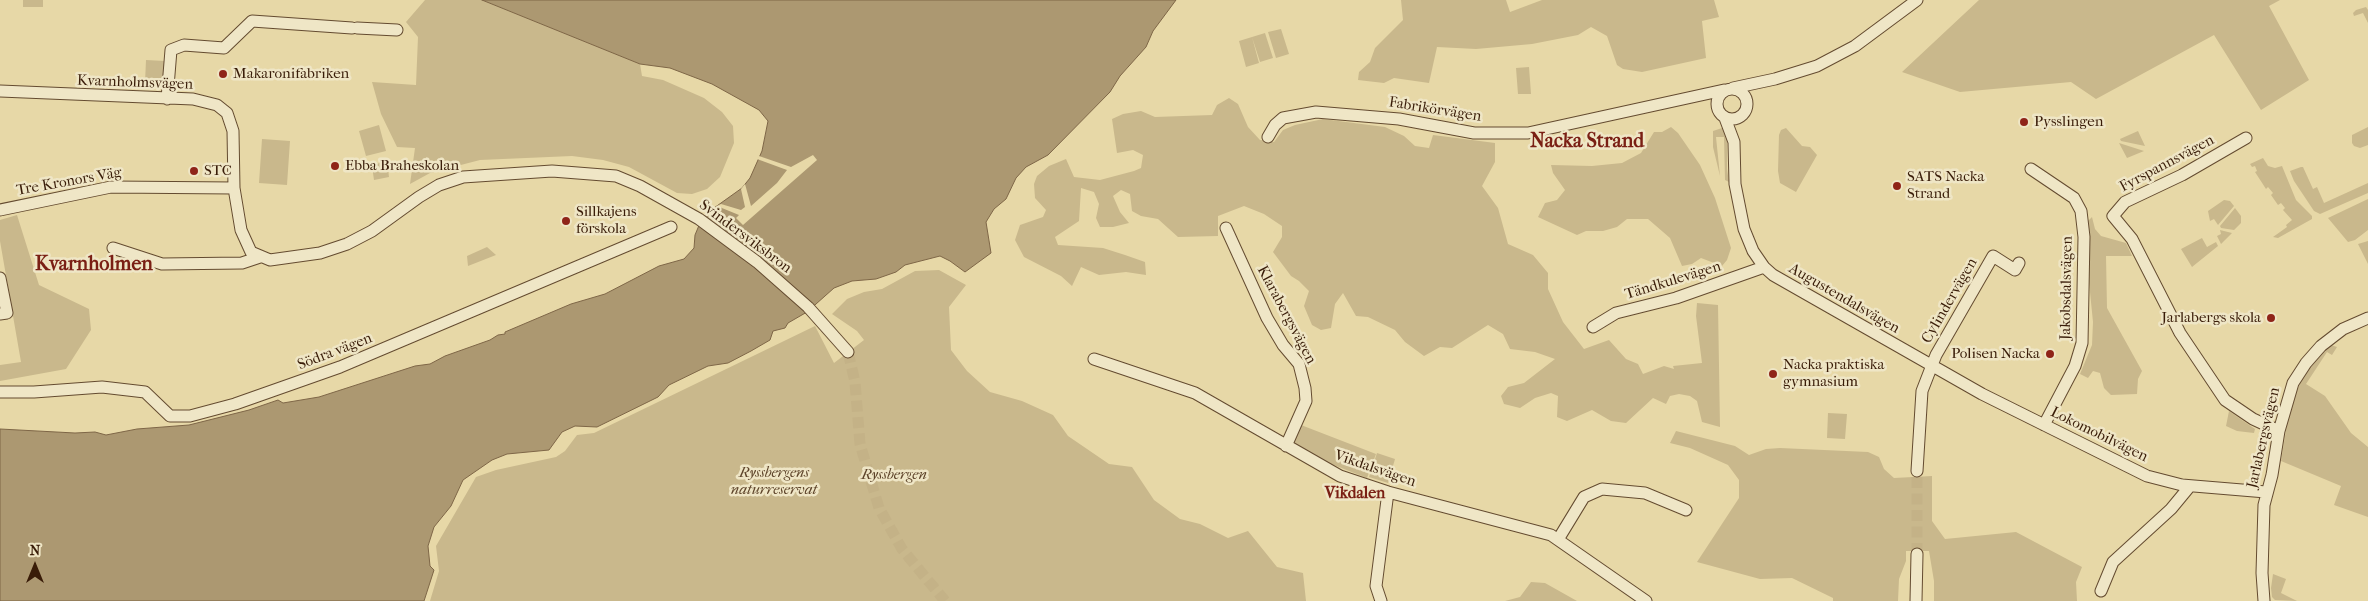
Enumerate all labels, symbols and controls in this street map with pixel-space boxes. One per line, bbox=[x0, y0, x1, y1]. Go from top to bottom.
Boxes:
place label: Makaronifabriken bbox=[233, 65, 349, 83]
marker: Makaronifabriken bbox=[217, 68, 229, 80]
street label: Kvarnholmsvägen bbox=[77, 72, 193, 94]
street label: Fabrikörvägen bbox=[1388, 94, 1482, 126]
place label: Pysslingen bbox=[2034, 113, 2103, 131]
marker: Pysslingen bbox=[2018, 116, 2030, 128]
district label: Nacka Strand bbox=[1530, 130, 1644, 154]
street label: Fyrspannsvägen bbox=[2117, 132, 2217, 196]
place label: Ebba Braheskolan bbox=[345, 157, 459, 175]
marker: Ebba Braheskolan bbox=[329, 160, 341, 172]
place label: STC bbox=[204, 162, 232, 180]
street label: Tre Kronors Väg bbox=[15, 164, 123, 200]
marker: STC bbox=[188, 165, 200, 177]
place label: SATS Nacka Strand bbox=[1907, 168, 1984, 203]
marker: SATS Nacka Strand bbox=[1891, 180, 1903, 192]
street label: Svindersviksbron bbox=[695, 196, 795, 278]
place label: Sillkajens förskola bbox=[576, 203, 637, 238]
marker: Sillkajens förskola bbox=[560, 215, 572, 227]
street label: Jakobsdalsvägen bbox=[2057, 236, 2077, 340]
district label: Kvarnholmen bbox=[35, 253, 153, 277]
street label: Cylindervägen bbox=[1918, 255, 1982, 347]
street label: Tändkulevägen bbox=[1623, 258, 1723, 304]
street label: Augustendalsvägen bbox=[1785, 260, 1903, 338]
street label: Klarabergsvägen bbox=[1252, 263, 1320, 367]
place label: Jarlabergs skola bbox=[2161, 309, 2261, 327]
marker: Jarlabergs skola bbox=[2265, 312, 2277, 324]
street label: Södra vägen bbox=[295, 330, 375, 374]
place label: Polisen Nacka bbox=[1951, 345, 2040, 363]
marker: Polisen Nacka bbox=[2044, 348, 2056, 360]
place label: Nacka praktiska gymnasium bbox=[1783, 356, 1884, 391]
marker: Nacka praktiska gymnasium bbox=[1767, 368, 1779, 380]
street label: Jarlabergsvägen bbox=[2244, 386, 2284, 490]
street label: Lokomobilvägen bbox=[2047, 404, 2151, 466]
street label: Vikdalsvägen bbox=[1332, 447, 1418, 491]
park label: Ryssbergens naturreservat bbox=[731, 464, 817, 499]
park label: Ryssbergen bbox=[861, 466, 927, 484]
district label: Vikdalen bbox=[1325, 484, 1385, 504]
north arrow bbox=[10, 541, 60, 591]
text: N bbox=[30, 542, 40, 559]

